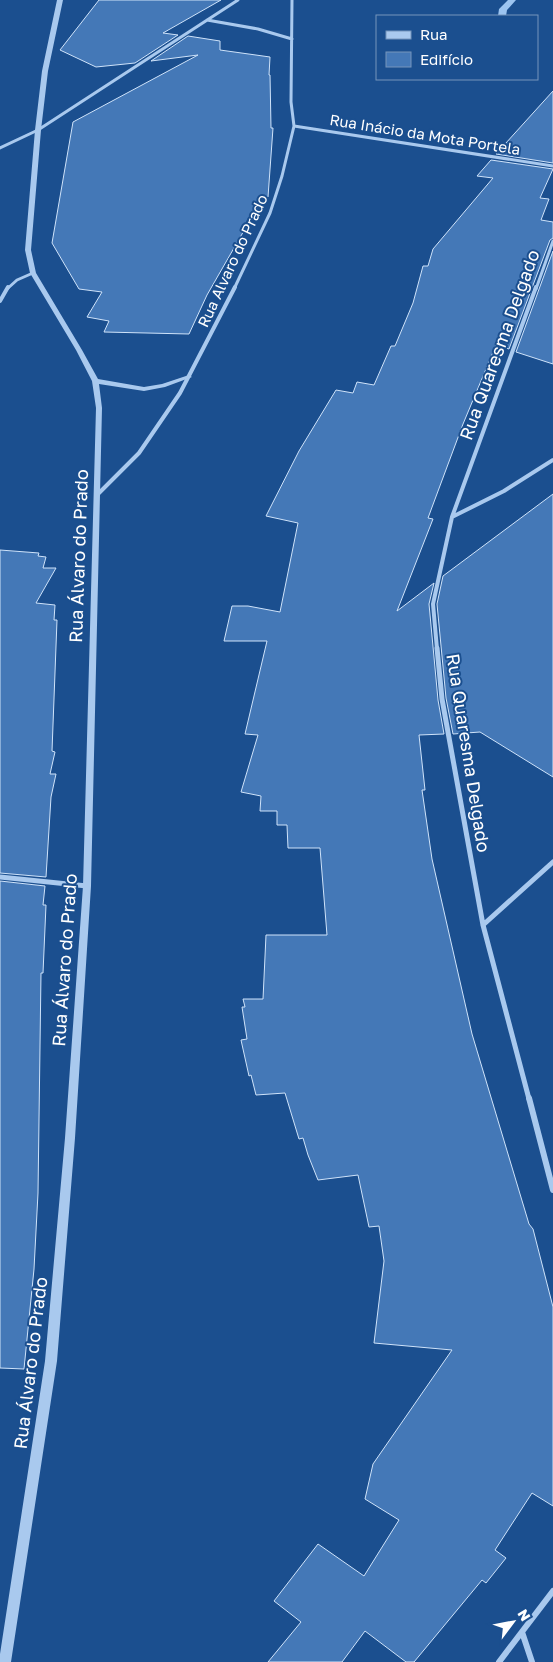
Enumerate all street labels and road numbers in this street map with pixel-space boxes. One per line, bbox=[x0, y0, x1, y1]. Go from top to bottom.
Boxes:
street label: Rua Inácio da Mota Portela bbox=[328, 110, 522, 158]
street label: Rua Alvaro do Prado bbox=[193, 191, 271, 330]
street label: Rua Quaresma Delgado bbox=[454, 246, 544, 443]
street label: Rua Álvaro do Prado bbox=[64, 469, 92, 643]
street label: Rua Quaresma Delgado bbox=[442, 652, 496, 854]
street label: Rua Álvaro do Prado bbox=[47, 873, 81, 1047]
street label: Rua Álvaro do Prado bbox=[9, 1275, 51, 1450]

